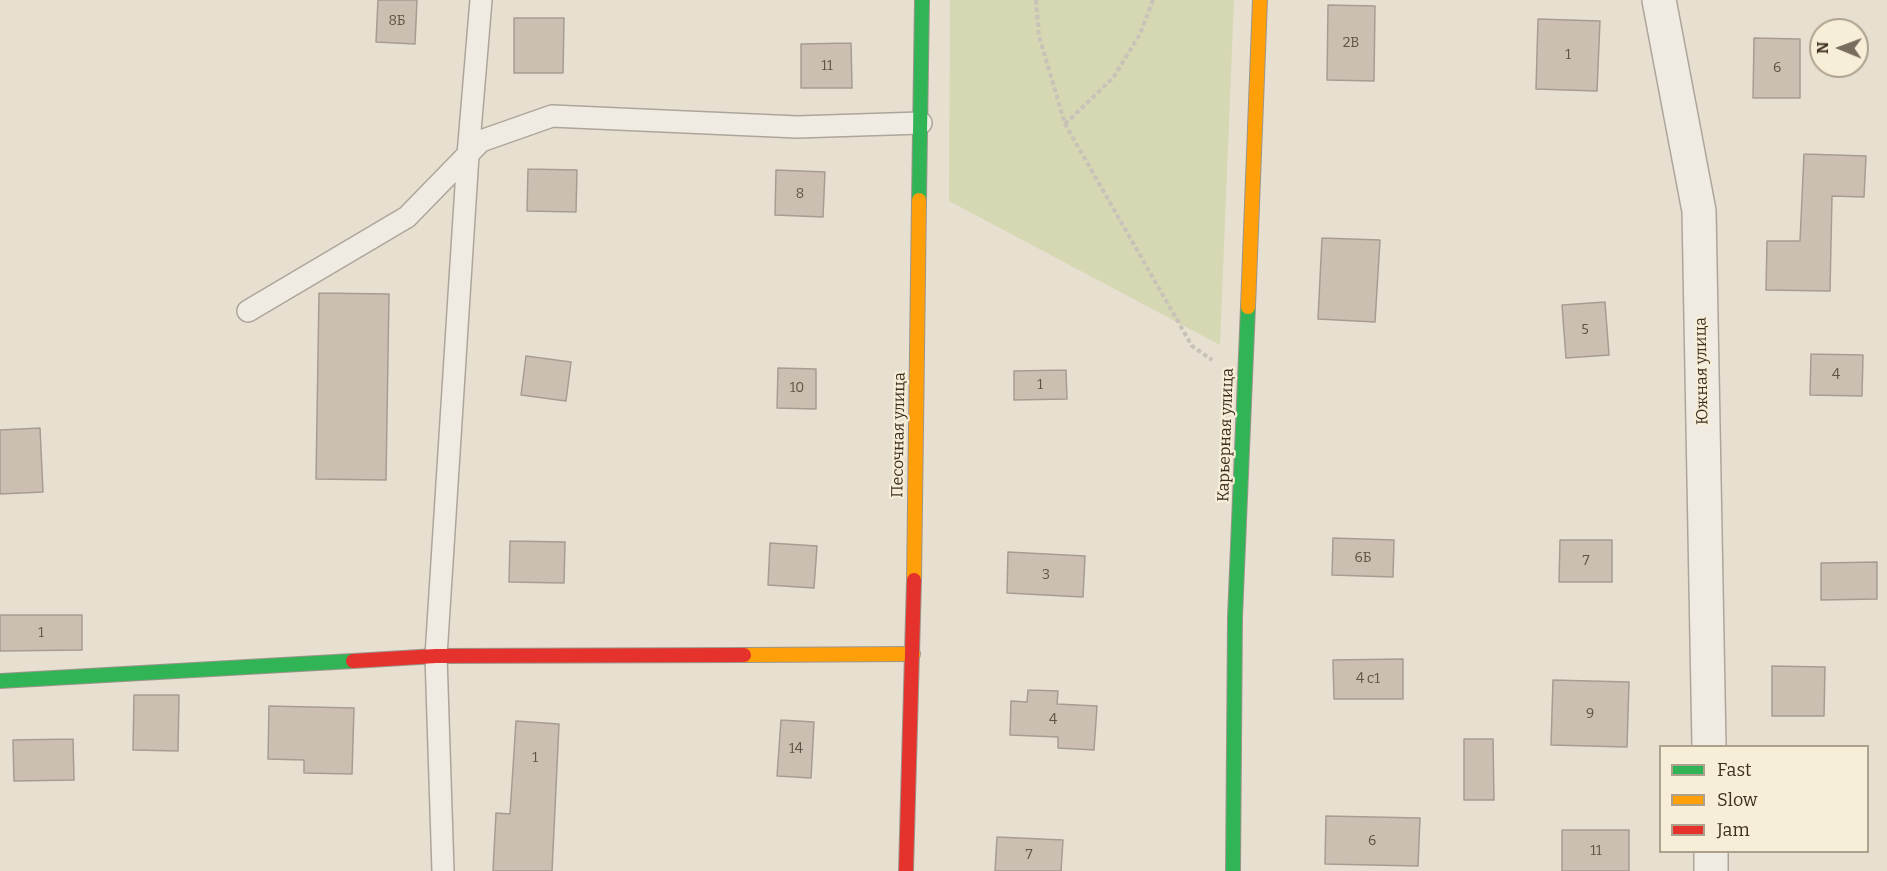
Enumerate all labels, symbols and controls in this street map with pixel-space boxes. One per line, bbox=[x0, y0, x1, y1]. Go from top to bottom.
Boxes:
house number: 8Б bbox=[389, 13, 405, 29]
north arrow bbox=[1809, 18, 1869, 78]
house number: 2В bbox=[1343, 35, 1359, 51]
text: N bbox=[1813, 41, 1832, 54]
house number: 1 bbox=[1565, 47, 1571, 63]
house number: 11 bbox=[821, 58, 833, 74]
house number: 6 bbox=[1773, 60, 1781, 76]
house number: 8 bbox=[796, 186, 804, 202]
street label: Южная улица bbox=[1691, 317, 1713, 425]
house number: 5 bbox=[1581, 322, 1589, 338]
house number: 4 bbox=[1832, 367, 1840, 383]
street label: Карьерная улица bbox=[1214, 368, 1238, 502]
street label: Песочная улица bbox=[888, 372, 910, 498]
house number: 1 bbox=[1037, 377, 1043, 393]
house number: 10 bbox=[790, 380, 804, 396]
house number: 6Б bbox=[1355, 550, 1371, 566]
house number: 7 bbox=[1582, 553, 1590, 569]
house number: 3 bbox=[1042, 567, 1050, 583]
house number: 1 bbox=[38, 625, 44, 641]
house number: 4 с1 bbox=[1356, 671, 1380, 687]
house number: 9 bbox=[1586, 706, 1594, 722]
house number: 4 bbox=[1049, 712, 1057, 728]
house number: 14 bbox=[789, 741, 803, 757]
legend bbox=[1659, 745, 1869, 853]
house number: 1 bbox=[532, 750, 538, 766]
text: Fast bbox=[1717, 759, 1752, 781]
text: Slow bbox=[1717, 789, 1757, 811]
text: Jam bbox=[1717, 819, 1750, 841]
house number: 6 bbox=[1368, 833, 1376, 849]
house number: 11 bbox=[1590, 843, 1602, 859]
house number: 7 bbox=[1025, 847, 1033, 863]

